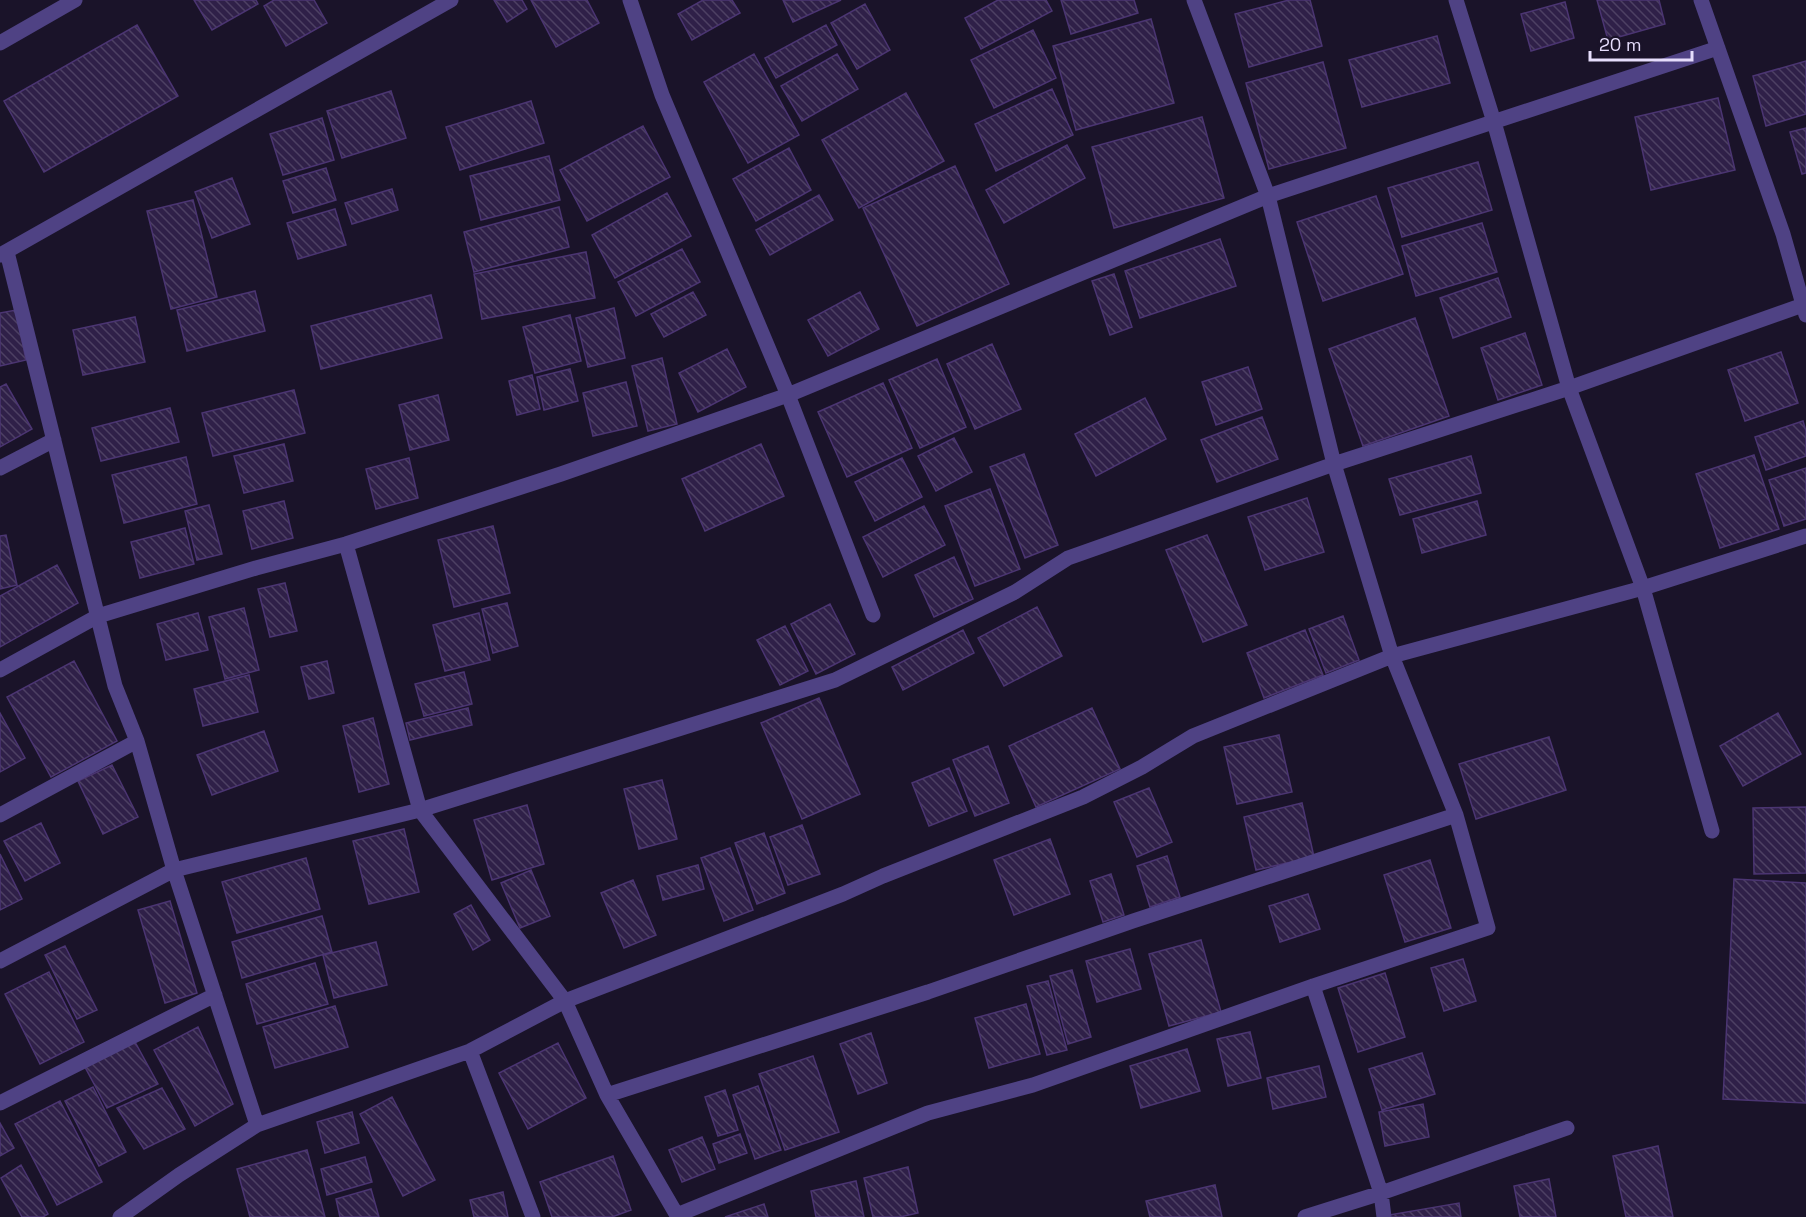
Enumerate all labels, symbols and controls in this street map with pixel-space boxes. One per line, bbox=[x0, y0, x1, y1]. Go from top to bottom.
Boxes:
scale bar bbox=[1590, 24, 1692, 62]
text: 20 m bbox=[1599, 33, 1642, 56]

